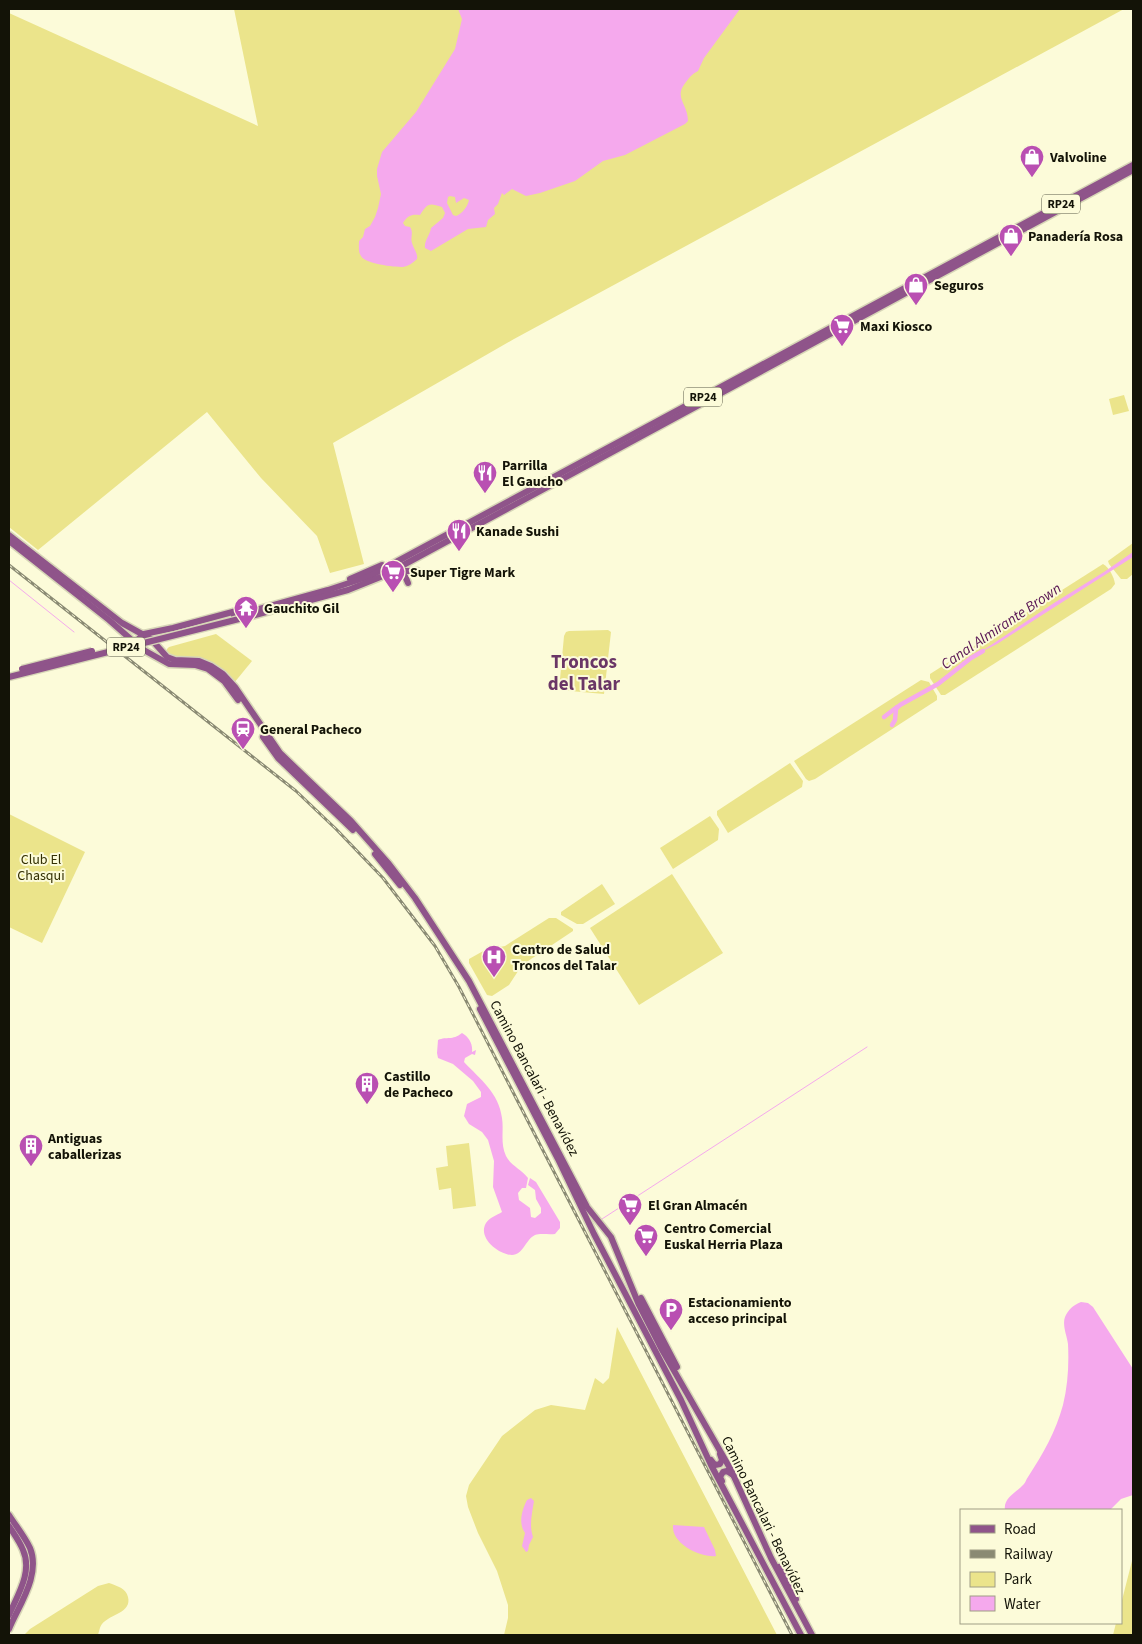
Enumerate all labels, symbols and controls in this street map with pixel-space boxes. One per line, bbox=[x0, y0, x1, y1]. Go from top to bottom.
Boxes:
shop icon: Valvoline bbox=[1019, 144, 1045, 178]
place label: Valvoline bbox=[1049, 148, 1107, 168]
road number: RP24 bbox=[1042, 194, 1080, 213]
shop icon: Panadería Rosa bbox=[998, 223, 1024, 257]
place label: Panadería Rosa bbox=[1028, 227, 1123, 247]
shop icon: Seguros bbox=[903, 272, 929, 306]
place label: Seguros bbox=[934, 276, 984, 296]
supermarket icon: Maxi Kiosco bbox=[829, 313, 855, 347]
place label: Maxi Kiosco bbox=[860, 317, 932, 337]
road number: RP24 bbox=[684, 388, 722, 407]
place label: Parrilla El Gaucho bbox=[502, 456, 563, 492]
restaurant icon: Parrilla El Gaucho bbox=[472, 460, 498, 494]
restaurant icon: Kanade Sushi bbox=[446, 518, 472, 552]
place label: Kanade Sushi bbox=[476, 522, 559, 542]
supermarket icon: Super Tigre Mark bbox=[380, 559, 406, 593]
place label: Super Tigre Mark bbox=[410, 563, 516, 583]
water label: Canal Almirante Brown bbox=[937, 578, 1066, 675]
temple icon: Gauchito Gil bbox=[233, 595, 259, 629]
place label: Gauchito Gil bbox=[264, 599, 339, 619]
road number: RP24 bbox=[107, 638, 145, 656]
district label: Troncos del Talar bbox=[548, 649, 621, 698]
station icon: General Pacheco bbox=[230, 716, 256, 750]
place label: General Pacheco bbox=[260, 720, 362, 740]
park label: Club El Chasqui bbox=[17, 850, 65, 886]
place label: Centro de Salud Troncos del Talar bbox=[512, 940, 617, 976]
hospital icon: Centro de Salud Troncos del Talar bbox=[481, 944, 507, 978]
street label: Camino Bancalari - Benavídez bbox=[484, 997, 584, 1160]
place label: Castillo de Pacheco bbox=[384, 1067, 453, 1103]
building icon: Castillo de Pacheco bbox=[354, 1071, 380, 1105]
place label: Antiguas caballerizas bbox=[47, 1129, 122, 1165]
building icon: Antiguas caballerizas bbox=[18, 1133, 44, 1167]
supermarket icon: El Gran Almacén bbox=[617, 1192, 643, 1226]
place label: El Gran Almacén bbox=[648, 1196, 748, 1216]
place label: Centro Comercial Euskal Herria Plaza bbox=[664, 1219, 783, 1255]
supermarket icon: Centro Comercial Euskal Herria Plaza bbox=[633, 1223, 659, 1257]
place label: Estacionamiento acceso principal bbox=[688, 1293, 792, 1329]
parking icon: Estacionamiento acceso principal bbox=[658, 1297, 684, 1331]
street label: Camino Bancalari - Benavídez bbox=[716, 1433, 810, 1598]
legend bbox=[960, 1509, 1122, 1624]
text: Road bbox=[1004, 1519, 1036, 1540]
text: Railway bbox=[1004, 1544, 1053, 1565]
text: Park bbox=[1004, 1569, 1033, 1590]
text: Water bbox=[1004, 1594, 1041, 1615]

